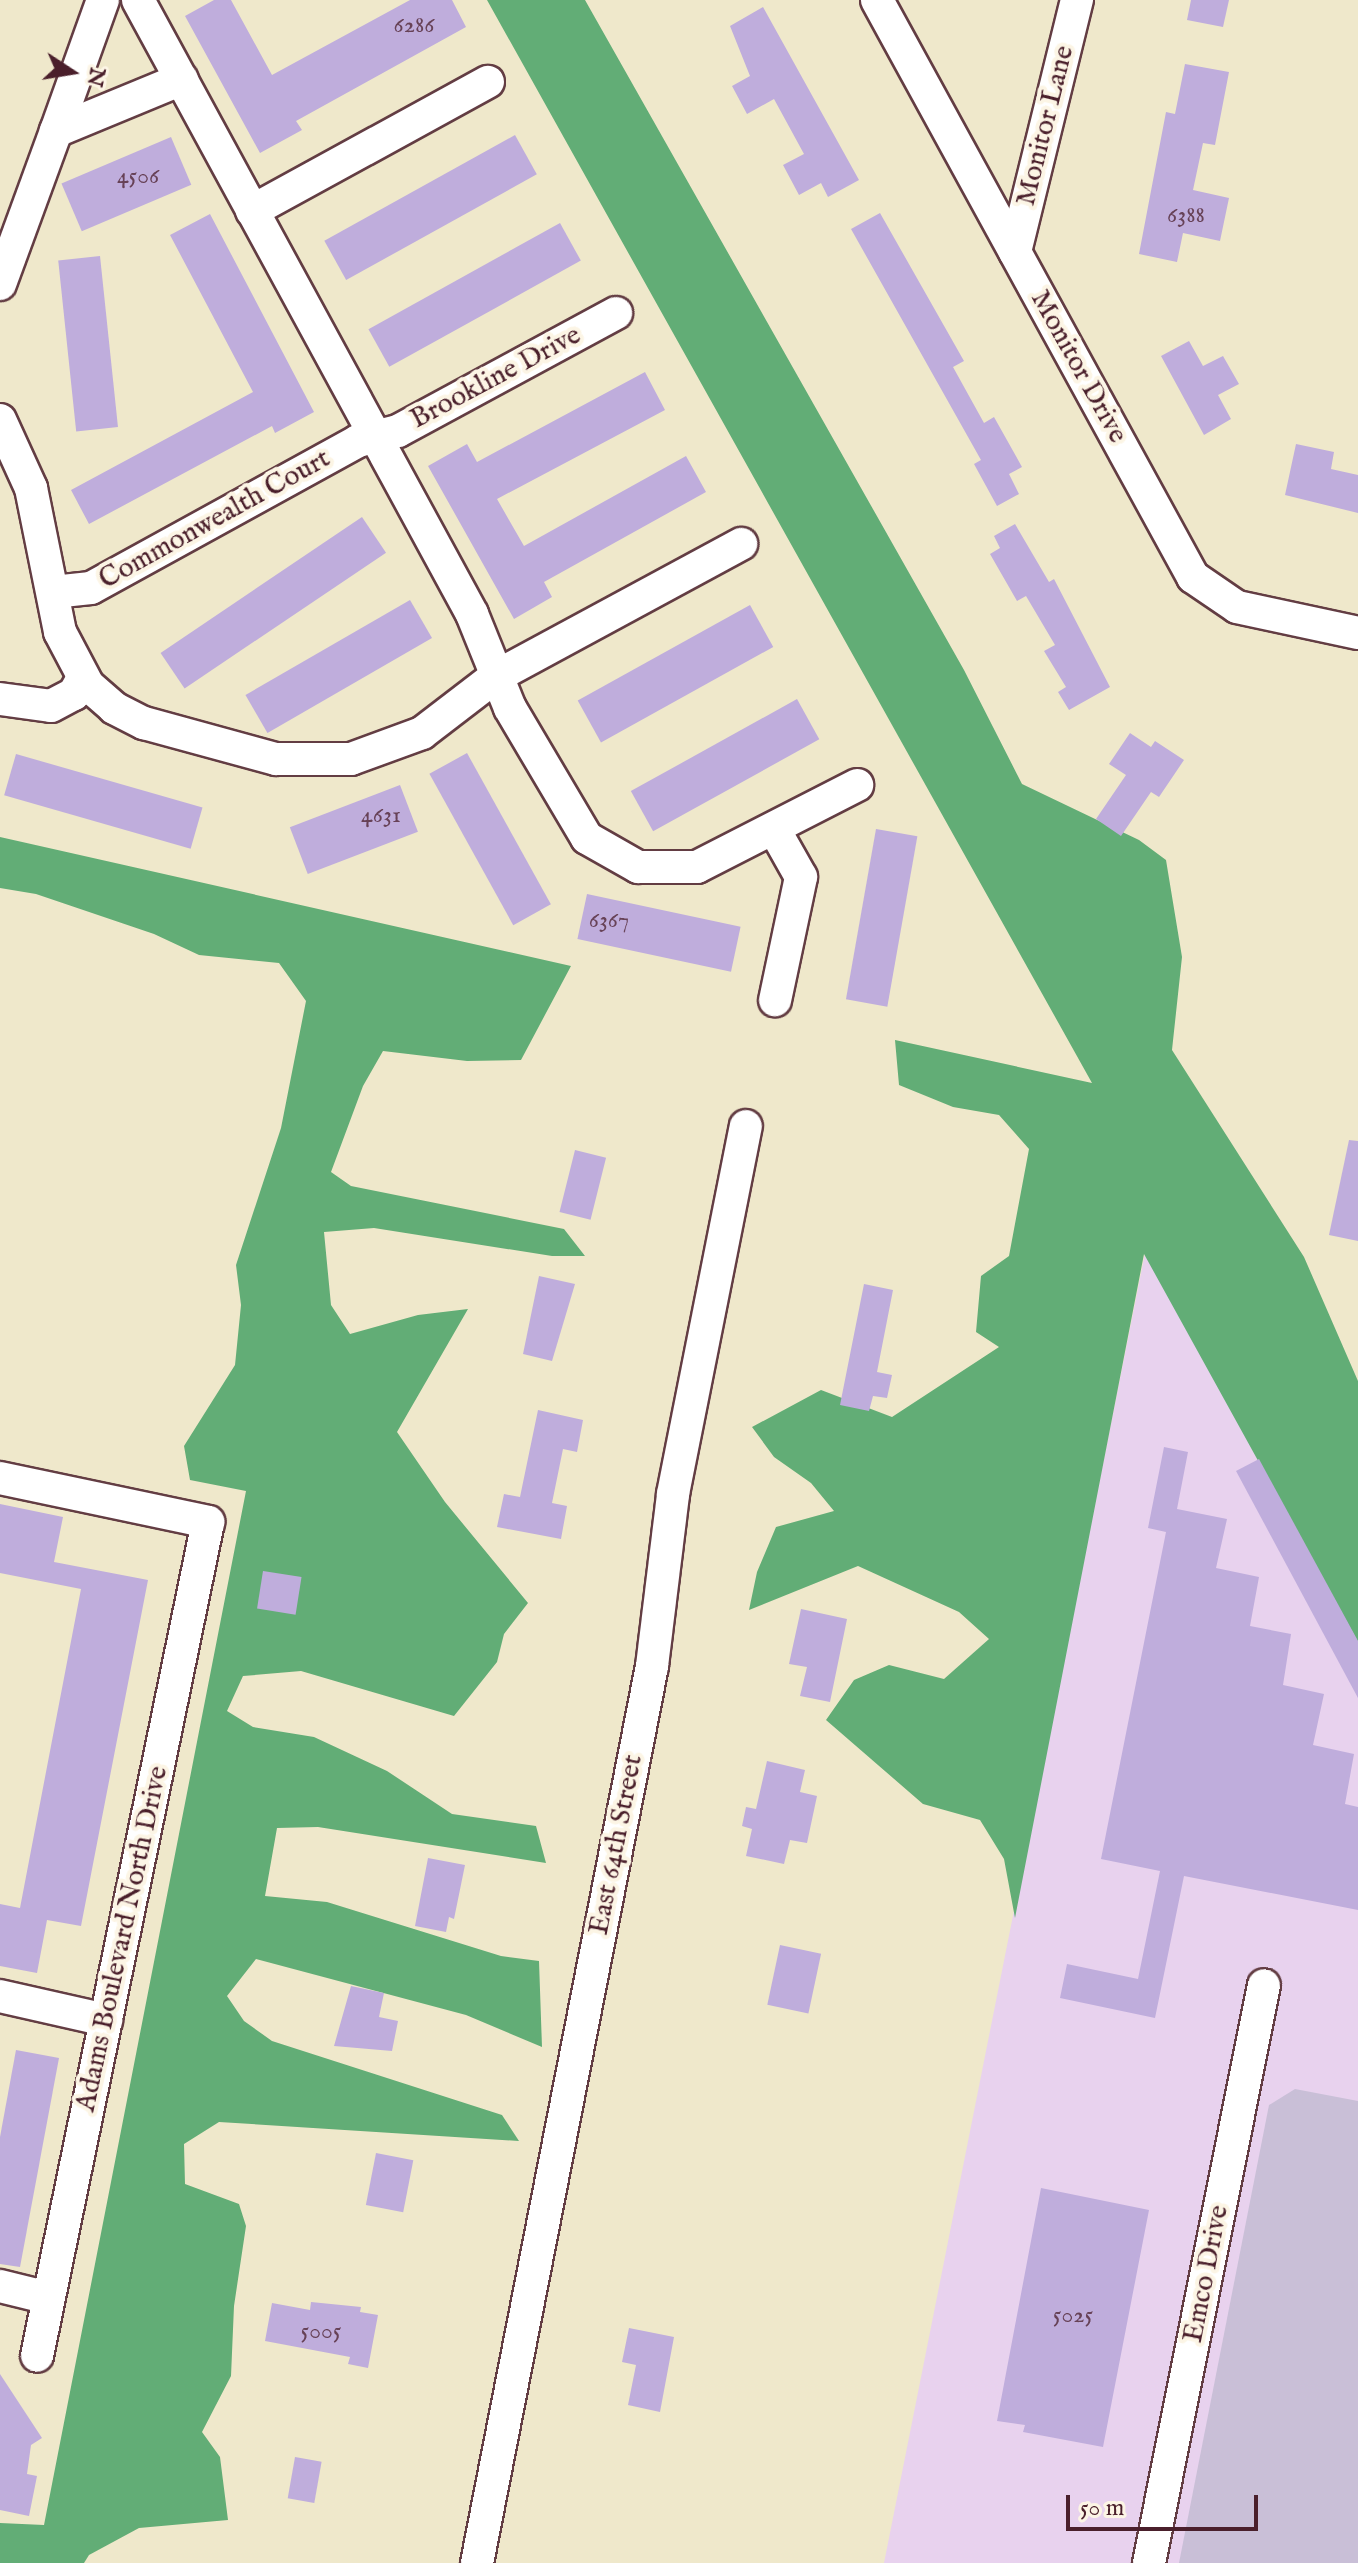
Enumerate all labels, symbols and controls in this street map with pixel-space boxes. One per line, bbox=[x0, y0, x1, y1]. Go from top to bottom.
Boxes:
house number: 6286 bbox=[394, 12, 434, 40]
north arrow bbox=[32, 32, 112, 112]
street label: Monitor Lane bbox=[1010, 42, 1082, 210]
text: N bbox=[80, 65, 111, 89]
house number: 4506 bbox=[117, 163, 159, 191]
house number: 6388 bbox=[1167, 202, 1205, 230]
street label: Monitor Drive bbox=[1022, 285, 1134, 449]
street label: Brookline Drive bbox=[405, 319, 587, 437]
street label: Commonwealth Court bbox=[94, 443, 336, 597]
house number: 4631 bbox=[361, 802, 401, 830]
house number: 6367 bbox=[589, 907, 629, 935]
street label: East 64th Street bbox=[583, 1752, 651, 1938]
street label: Adams Boulevard North Drive bbox=[70, 1763, 176, 2115]
street label: Emco Drive bbox=[1177, 2202, 1237, 2346]
house number: 5025 bbox=[1053, 2302, 1093, 2330]
house number: 5005 bbox=[301, 2318, 341, 2346]
scale bar bbox=[1070, 2479, 1262, 2529]
text: 50 m bbox=[1080, 2493, 1124, 2524]

